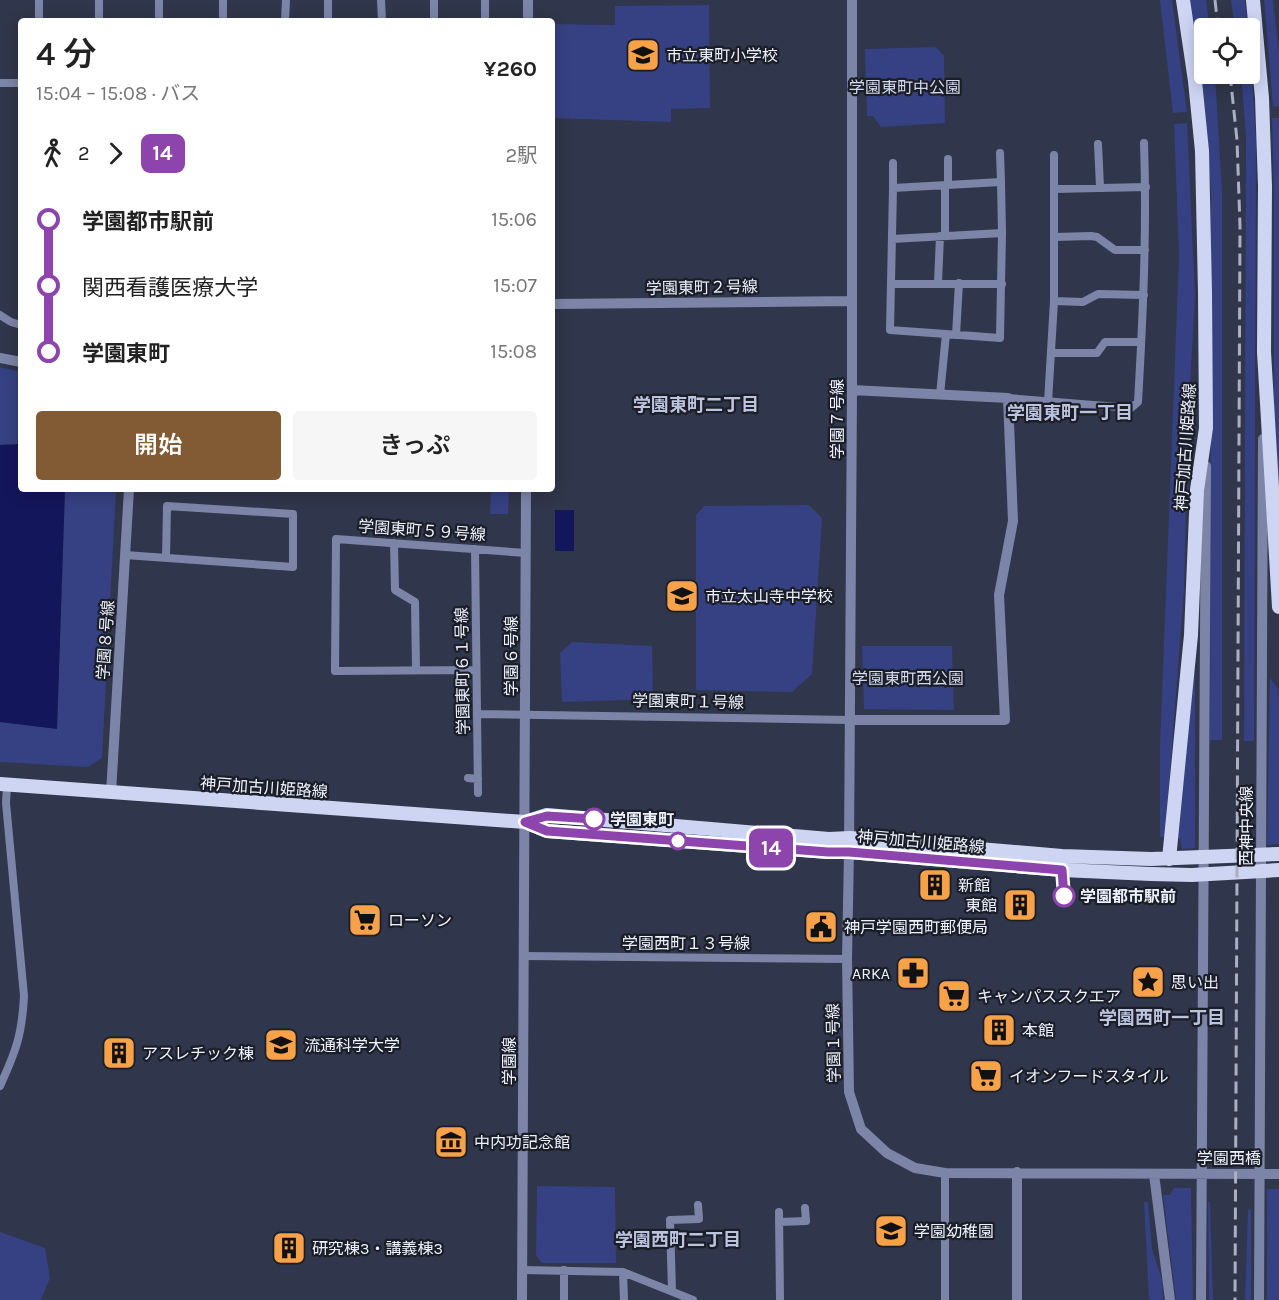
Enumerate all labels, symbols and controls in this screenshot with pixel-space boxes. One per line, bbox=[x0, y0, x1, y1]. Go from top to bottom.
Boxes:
map controls bbox=[1194, 18, 1260, 84]
button: locate bbox=[1194, 18, 1260, 84]
text: 4 分 bbox=[36, 35, 97, 73]
school or university icon: 市立東町小学校 bbox=[625, 37, 661, 73]
place label: 市立東町小学校 bbox=[666, 46, 778, 65]
text: ¥260 bbox=[484, 56, 537, 82]
park label: 学園東町中公園 bbox=[849, 78, 961, 97]
text: 15:04 – 15:08 · バス bbox=[36, 82, 200, 105]
icon: walk bbox=[36, 137, 69, 170]
icon: forward bbox=[99, 137, 132, 170]
text: 14 bbox=[153, 141, 173, 165]
text: 2 bbox=[78, 142, 90, 165]
text: 2駅 bbox=[505, 144, 537, 167]
text: 15:06 bbox=[491, 208, 537, 231]
text: 学園都市駅前 bbox=[82, 209, 214, 235]
text: 15:07 bbox=[493, 274, 537, 297]
text: 関西看護医療大学 bbox=[82, 275, 258, 301]
street label: 学園東町２号線 bbox=[646, 277, 758, 298]
text: 15:08 bbox=[490, 340, 537, 363]
text: 学園東町 bbox=[82, 341, 170, 367]
street label: 学園７号線 bbox=[828, 379, 847, 459]
street label: 神戸加古川姫路線 bbox=[1172, 383, 1199, 512]
district label: 学園東町二丁目 bbox=[633, 394, 759, 416]
district label: 学園東町一丁目 bbox=[1007, 402, 1133, 424]
button: 開始 bbox=[36, 411, 281, 480]
button: きっぷ bbox=[293, 411, 537, 480]
street label: 学園東町５９号線 bbox=[357, 517, 486, 544]
school or university icon: 市立太山寺中学校 bbox=[664, 578, 700, 614]
place label: 市立太山寺中学校 bbox=[705, 587, 833, 606]
street label: 学園８号線 bbox=[93, 599, 118, 681]
street label: 学園東町６１号線 bbox=[452, 607, 473, 735]
street label: 学園６号線 bbox=[502, 616, 521, 696]
park label: 学園東町西公園 bbox=[852, 669, 964, 688]
street label: 学園東町１号線 bbox=[632, 691, 744, 712]
street label: 神戸加古川姫路線 bbox=[199, 774, 328, 801]
street label: 西神中央線 bbox=[1237, 786, 1256, 866]
marker: 学園東町 bbox=[583, 808, 605, 830]
place label: 学園東町 bbox=[610, 810, 674, 829]
street label: 神戸加古川姫路線 bbox=[856, 826, 986, 857]
line badge: 14 bbox=[744, 828, 798, 868]
unlabelled marker bbox=[669, 832, 687, 850]
text: 14 bbox=[761, 836, 781, 860]
building icon: 新館 bbox=[917, 867, 953, 903]
place label: 新館 bbox=[958, 876, 990, 895]
marker: 学園都市駅前 bbox=[1053, 885, 1075, 907]
building icon: 東館 bbox=[1002, 887, 1038, 923]
place label: 学園都市駅前 bbox=[1080, 887, 1176, 906]
place label: 東館 bbox=[965, 896, 997, 915]
supermarket icon: ローソン bbox=[347, 902, 383, 938]
public building icon: 神戸学園西町郵便局 bbox=[803, 909, 839, 945]
place label: ローソン bbox=[388, 911, 452, 930]
place label: 神戸学園西町郵便局 bbox=[844, 918, 988, 937]
street label: 学園西町１３号線 bbox=[622, 934, 750, 953]
pharmacy icon: ARKA bbox=[895, 955, 931, 991]
place label: ARKA bbox=[852, 964, 890, 983]
place icon: 思い出 bbox=[1130, 964, 1166, 1000]
place label: 思い出 bbox=[1171, 973, 1219, 992]
supermarket icon: キャンパススクエア bbox=[936, 978, 972, 1014]
place label: キャンパススクエア bbox=[977, 987, 1121, 1006]
street label: 学園１号線 bbox=[823, 1003, 844, 1083]
district label: 学園西町一丁目 bbox=[1099, 1007, 1225, 1029]
building icon: 本館 bbox=[981, 1012, 1017, 1048]
place label: 本館 bbox=[1022, 1021, 1054, 1040]
school or university icon: 流通科学大学 bbox=[263, 1027, 299, 1063]
building icon: アスレチック棟 bbox=[101, 1035, 137, 1071]
place label: 流通科学大学 bbox=[304, 1036, 400, 1055]
street label: 学園線 bbox=[500, 1037, 519, 1085]
place label: アスレチック棟 bbox=[142, 1044, 254, 1063]
supermarket icon: イオンフードスタイル bbox=[968, 1058, 1004, 1094]
place label: イオンフードスタイル bbox=[1009, 1067, 1169, 1086]
museum icon: 中内功記念館 bbox=[433, 1124, 469, 1160]
place label: 中内功記念館 bbox=[474, 1133, 570, 1152]
street label: 学園西橋 bbox=[1197, 1149, 1261, 1168]
school or university icon: 学園幼稚園 bbox=[873, 1213, 909, 1249]
place label: 学園幼稚園 bbox=[914, 1222, 994, 1241]
district label: 学園西町二丁目 bbox=[615, 1229, 741, 1251]
building icon: 研究棟3・講義棟3 bbox=[271, 1230, 307, 1266]
place label: 研究棟3・講義棟3 bbox=[312, 1239, 443, 1258]

